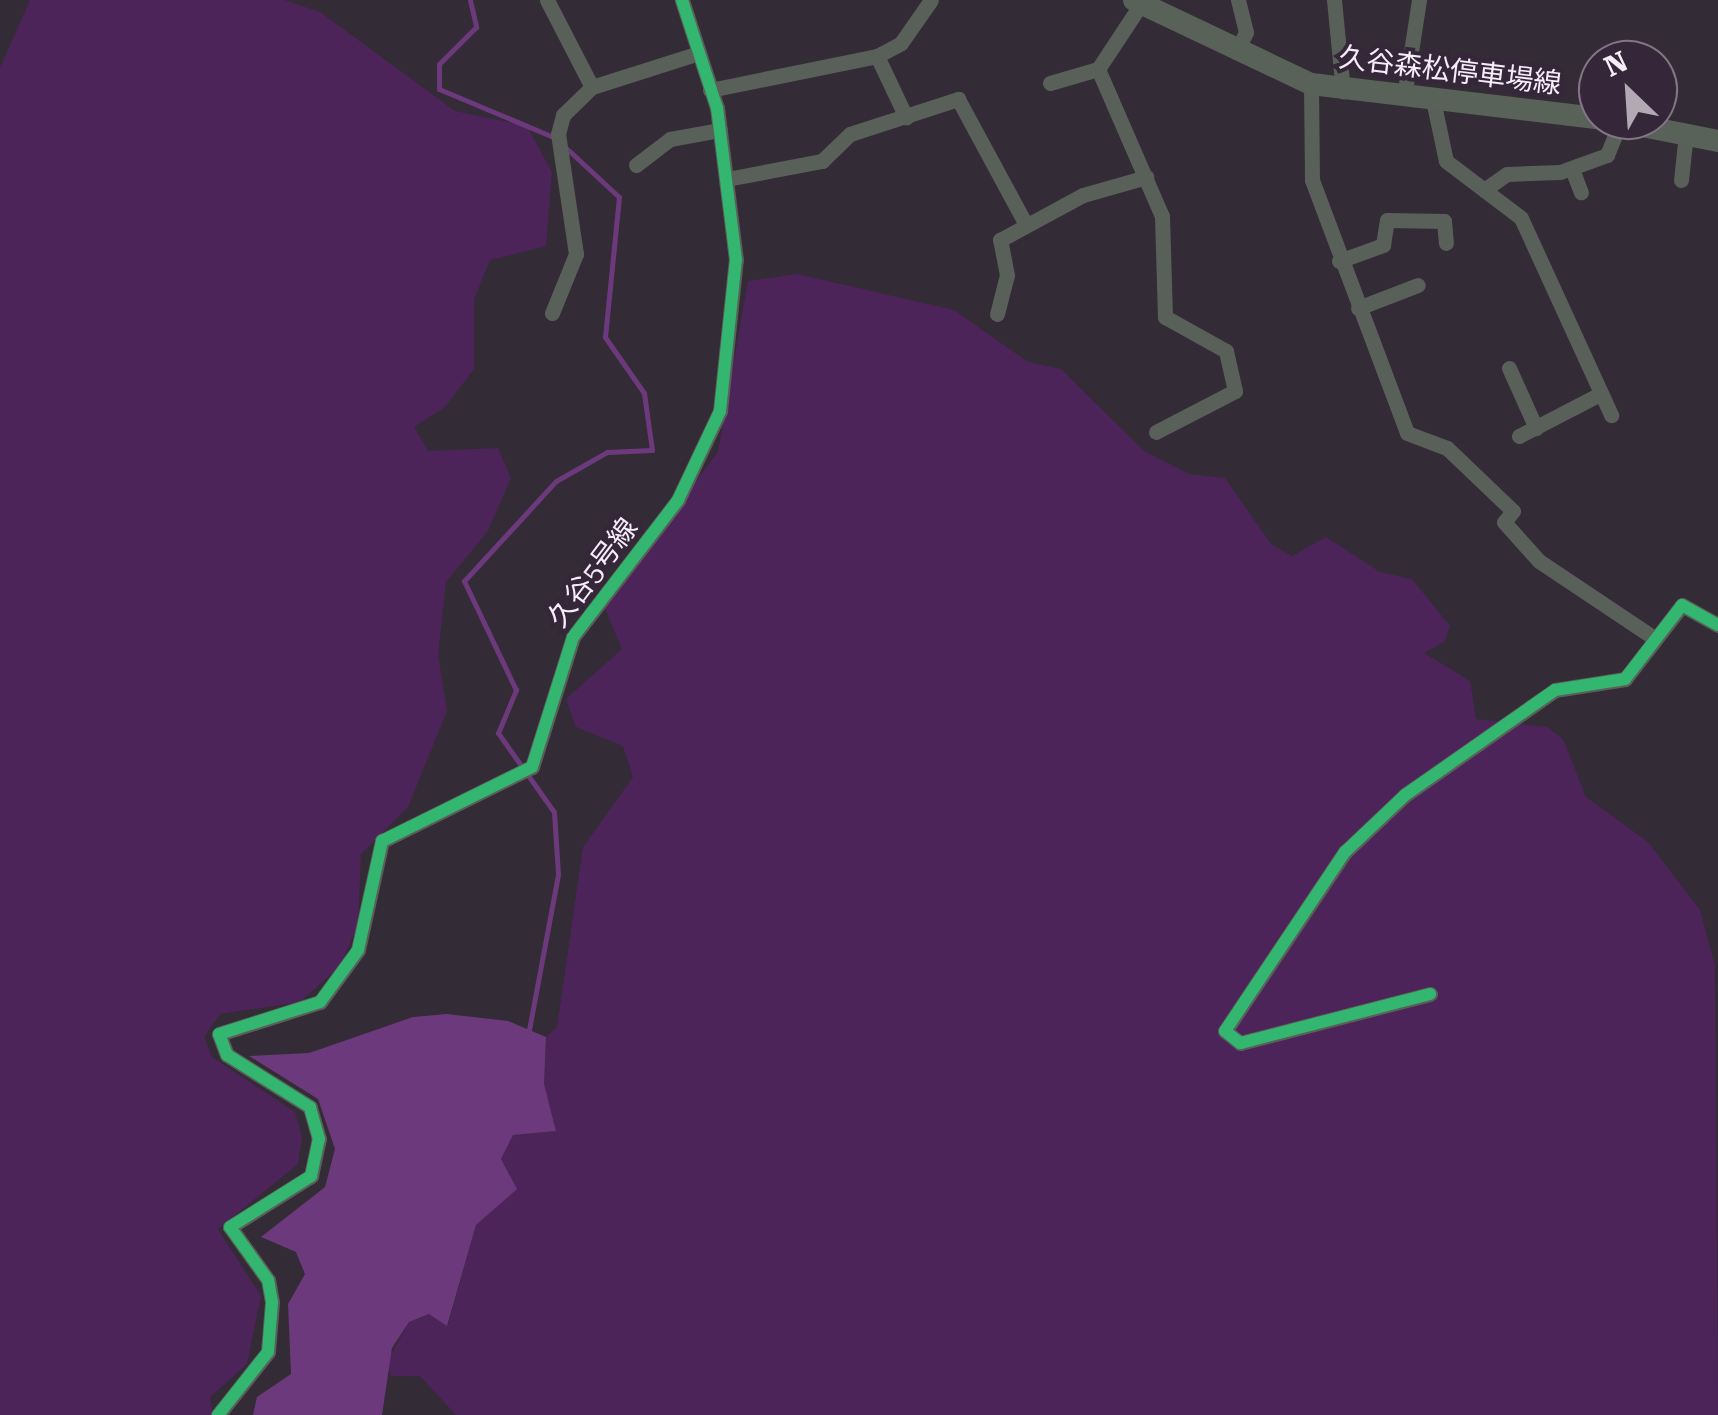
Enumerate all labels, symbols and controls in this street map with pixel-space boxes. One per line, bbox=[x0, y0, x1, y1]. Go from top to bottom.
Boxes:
north arrow bbox=[1578, 40, 1678, 140]
street label: 久谷森松停車場線 bbox=[1337, 41, 1563, 101]
text: N bbox=[1599, 45, 1633, 84]
street label: 久谷5号線 bbox=[541, 512, 645, 634]

